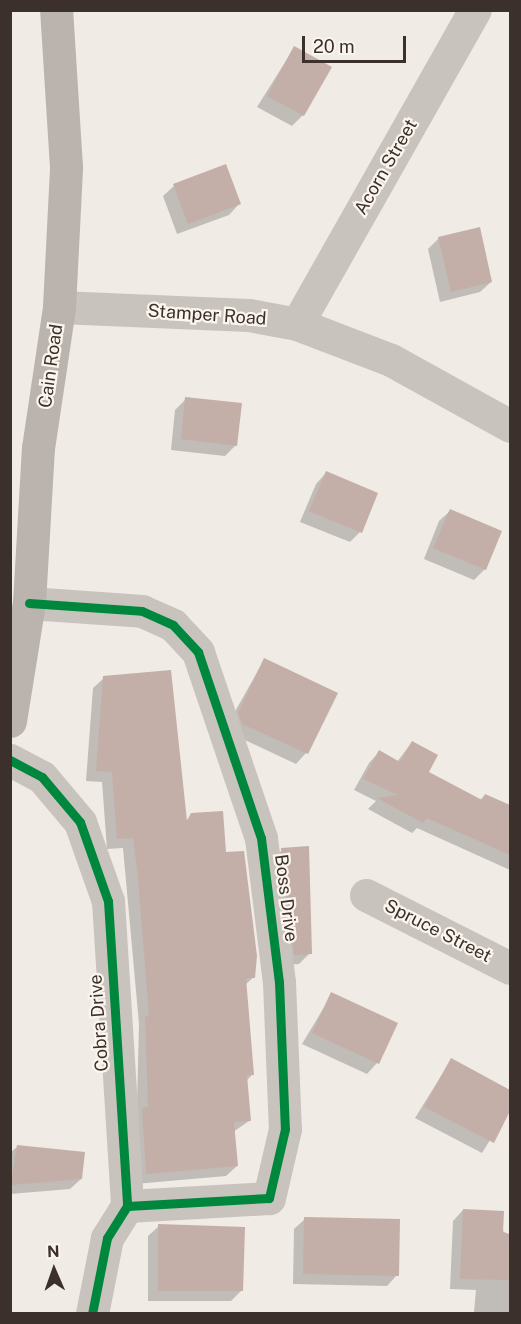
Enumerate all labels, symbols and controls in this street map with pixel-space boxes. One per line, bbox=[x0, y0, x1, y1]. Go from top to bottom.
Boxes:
scale bar bbox=[305, 24, 408, 62]
text: 20 m bbox=[313, 36, 355, 57]
street label: Acorn Street bbox=[350, 115, 422, 219]
street label: Stamper Road bbox=[147, 300, 267, 330]
street label: Cain Road bbox=[34, 323, 68, 409]
street label: Boss Drive bbox=[270, 853, 302, 943]
street label: Spruce Street bbox=[381, 895, 495, 967]
street label: Cobra Drive bbox=[85, 974, 113, 1072]
north arrow bbox=[24, 1240, 84, 1300]
text: N bbox=[47, 1242, 60, 1261]

